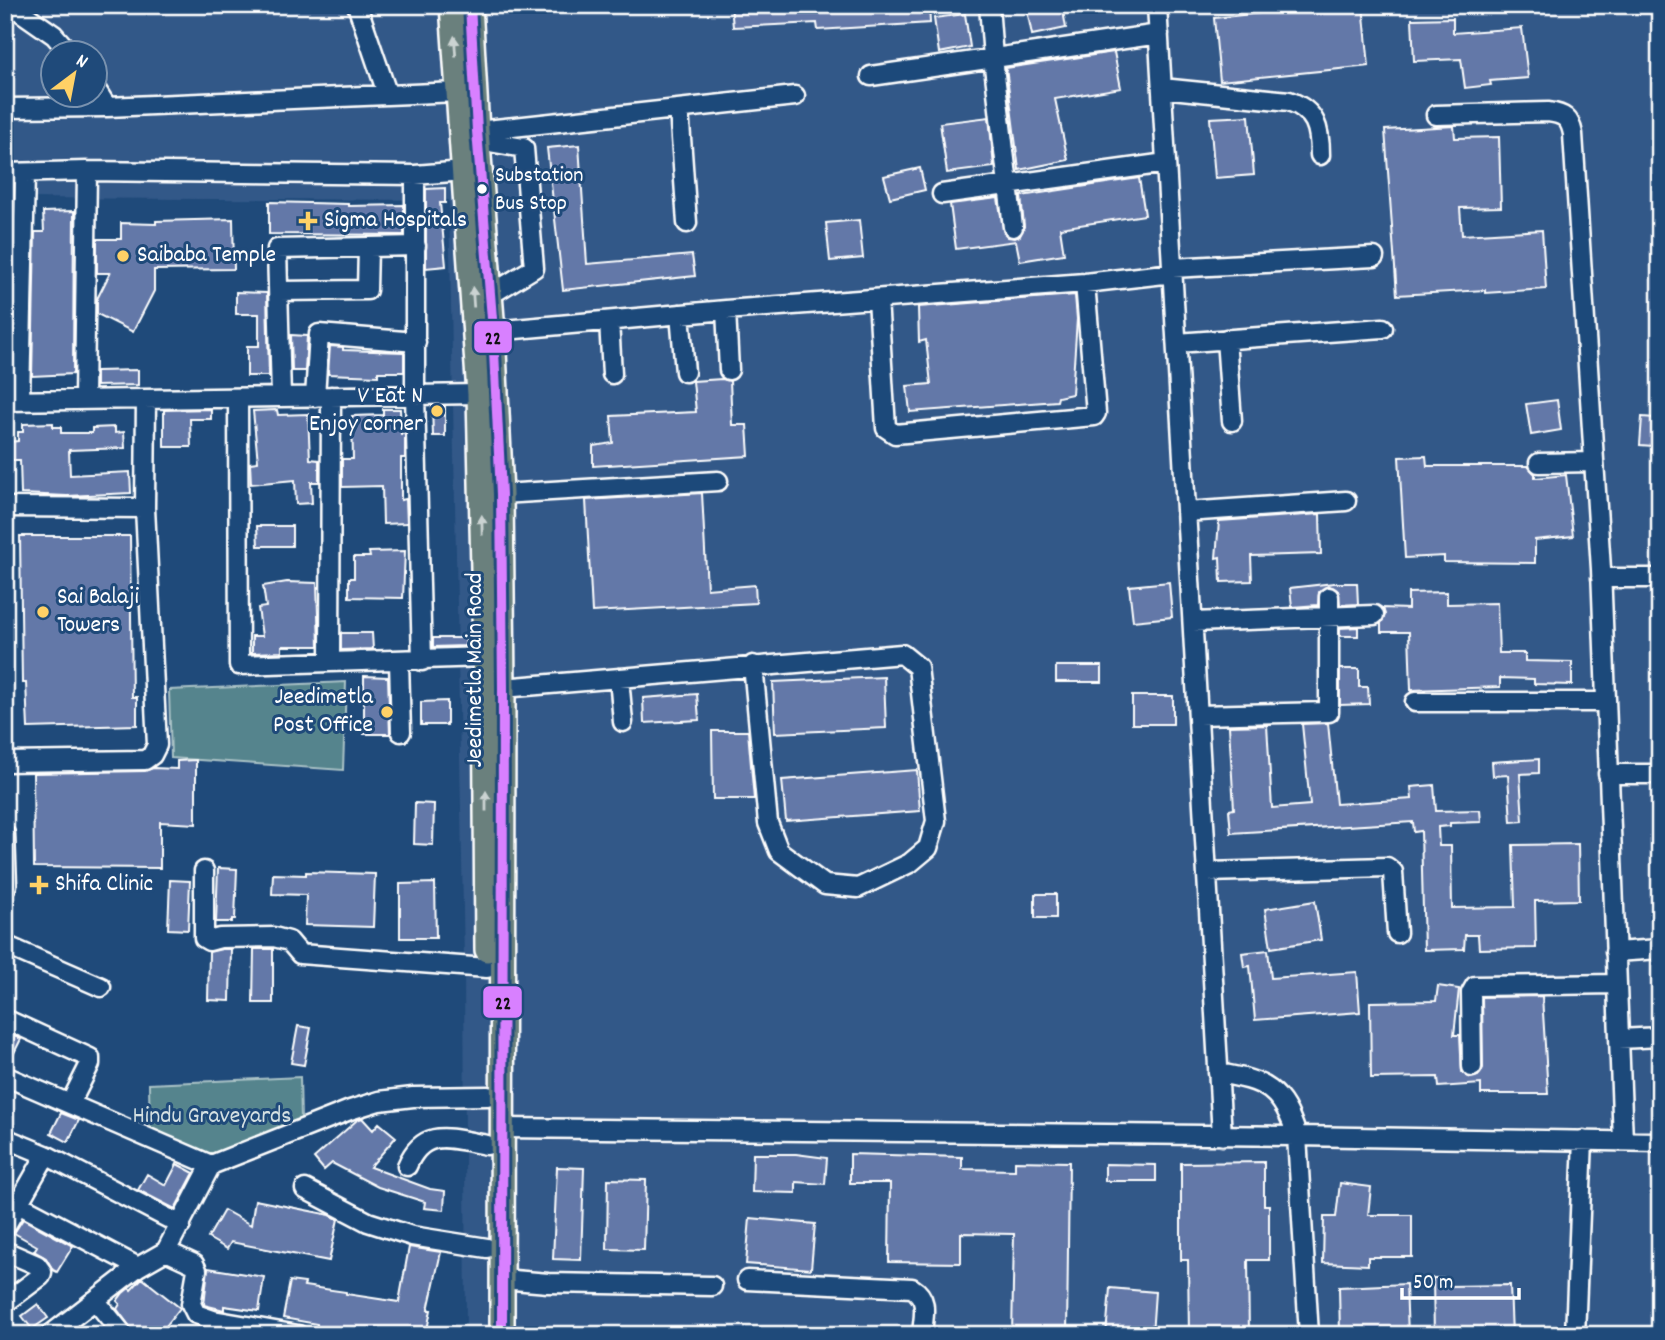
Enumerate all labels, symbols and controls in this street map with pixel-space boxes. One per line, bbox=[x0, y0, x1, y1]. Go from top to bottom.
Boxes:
one-way arrow bbox=[449, 35, 460, 57]
north arrow bbox=[38, 38, 108, 108]
text: N bbox=[70, 49, 92, 76]
place label: Substation Bus Stop bbox=[495, 161, 584, 220]
marker: Substation Bus Stop bbox=[475, 182, 489, 196]
place label: Sigma Hospitals bbox=[324, 204, 467, 238]
marker: Sigma Hospitals bbox=[298, 211, 318, 231]
place label: Saibaba Temple bbox=[137, 239, 276, 273]
marker: Saibaba Temple bbox=[115, 248, 131, 264]
one-way arrow bbox=[467, 286, 478, 308]
line badge: 22 bbox=[473, 320, 513, 354]
text: 22 bbox=[485, 327, 501, 354]
place label: V Eat N Enjoy corner bbox=[309, 380, 423, 442]
marker: V Eat N Enjoy corner bbox=[429, 403, 445, 419]
one-way arrow bbox=[476, 513, 488, 535]
street label: Jeedimetla Main Road bbox=[459, 572, 493, 768]
place label: Sai Balaji Towers bbox=[57, 581, 139, 643]
marker: Sai Balaji Towers bbox=[35, 604, 51, 620]
place label: Jeedimetla Post Office bbox=[273, 681, 374, 743]
marker: Jeedimetla Post Office bbox=[379, 704, 395, 720]
one-way arrow bbox=[480, 790, 492, 812]
place label: Shifa Clinic bbox=[55, 868, 153, 902]
marker: Shifa Clinic bbox=[29, 875, 49, 895]
line badge: 22 bbox=[482, 985, 523, 1019]
text: 22 bbox=[495, 992, 511, 1019]
park label: Hindu Graveyards bbox=[133, 1100, 291, 1134]
scale bar bbox=[1402, 1256, 1520, 1300]
text: 50 m bbox=[1413, 1269, 1453, 1299]

